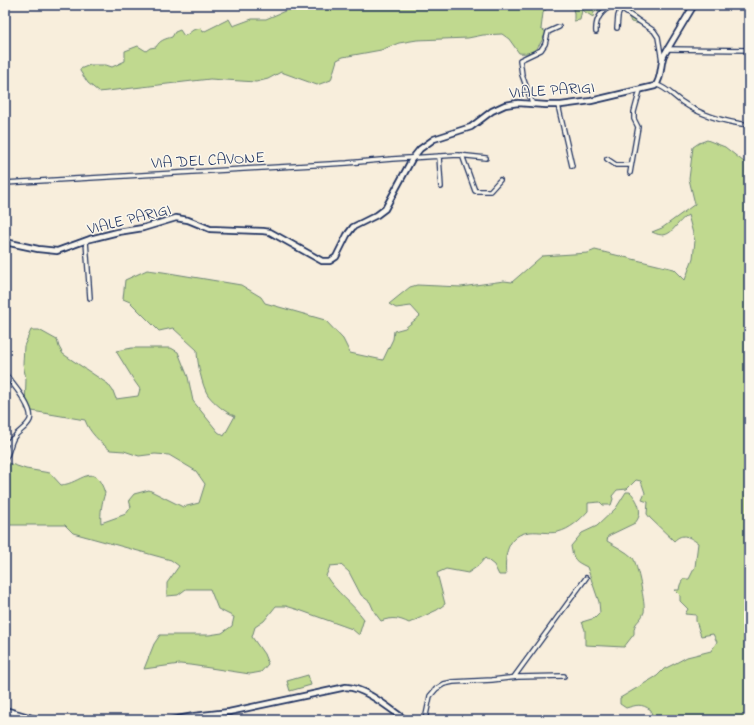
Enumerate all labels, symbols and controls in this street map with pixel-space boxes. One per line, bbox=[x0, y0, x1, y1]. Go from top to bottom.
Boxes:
street label: VIALE PARIGI bbox=[508, 76, 596, 106]
street label: VIA DEL CAVONE bbox=[150, 146, 265, 176]
street label: VIALE PARIGI bbox=[84, 198, 174, 242]

